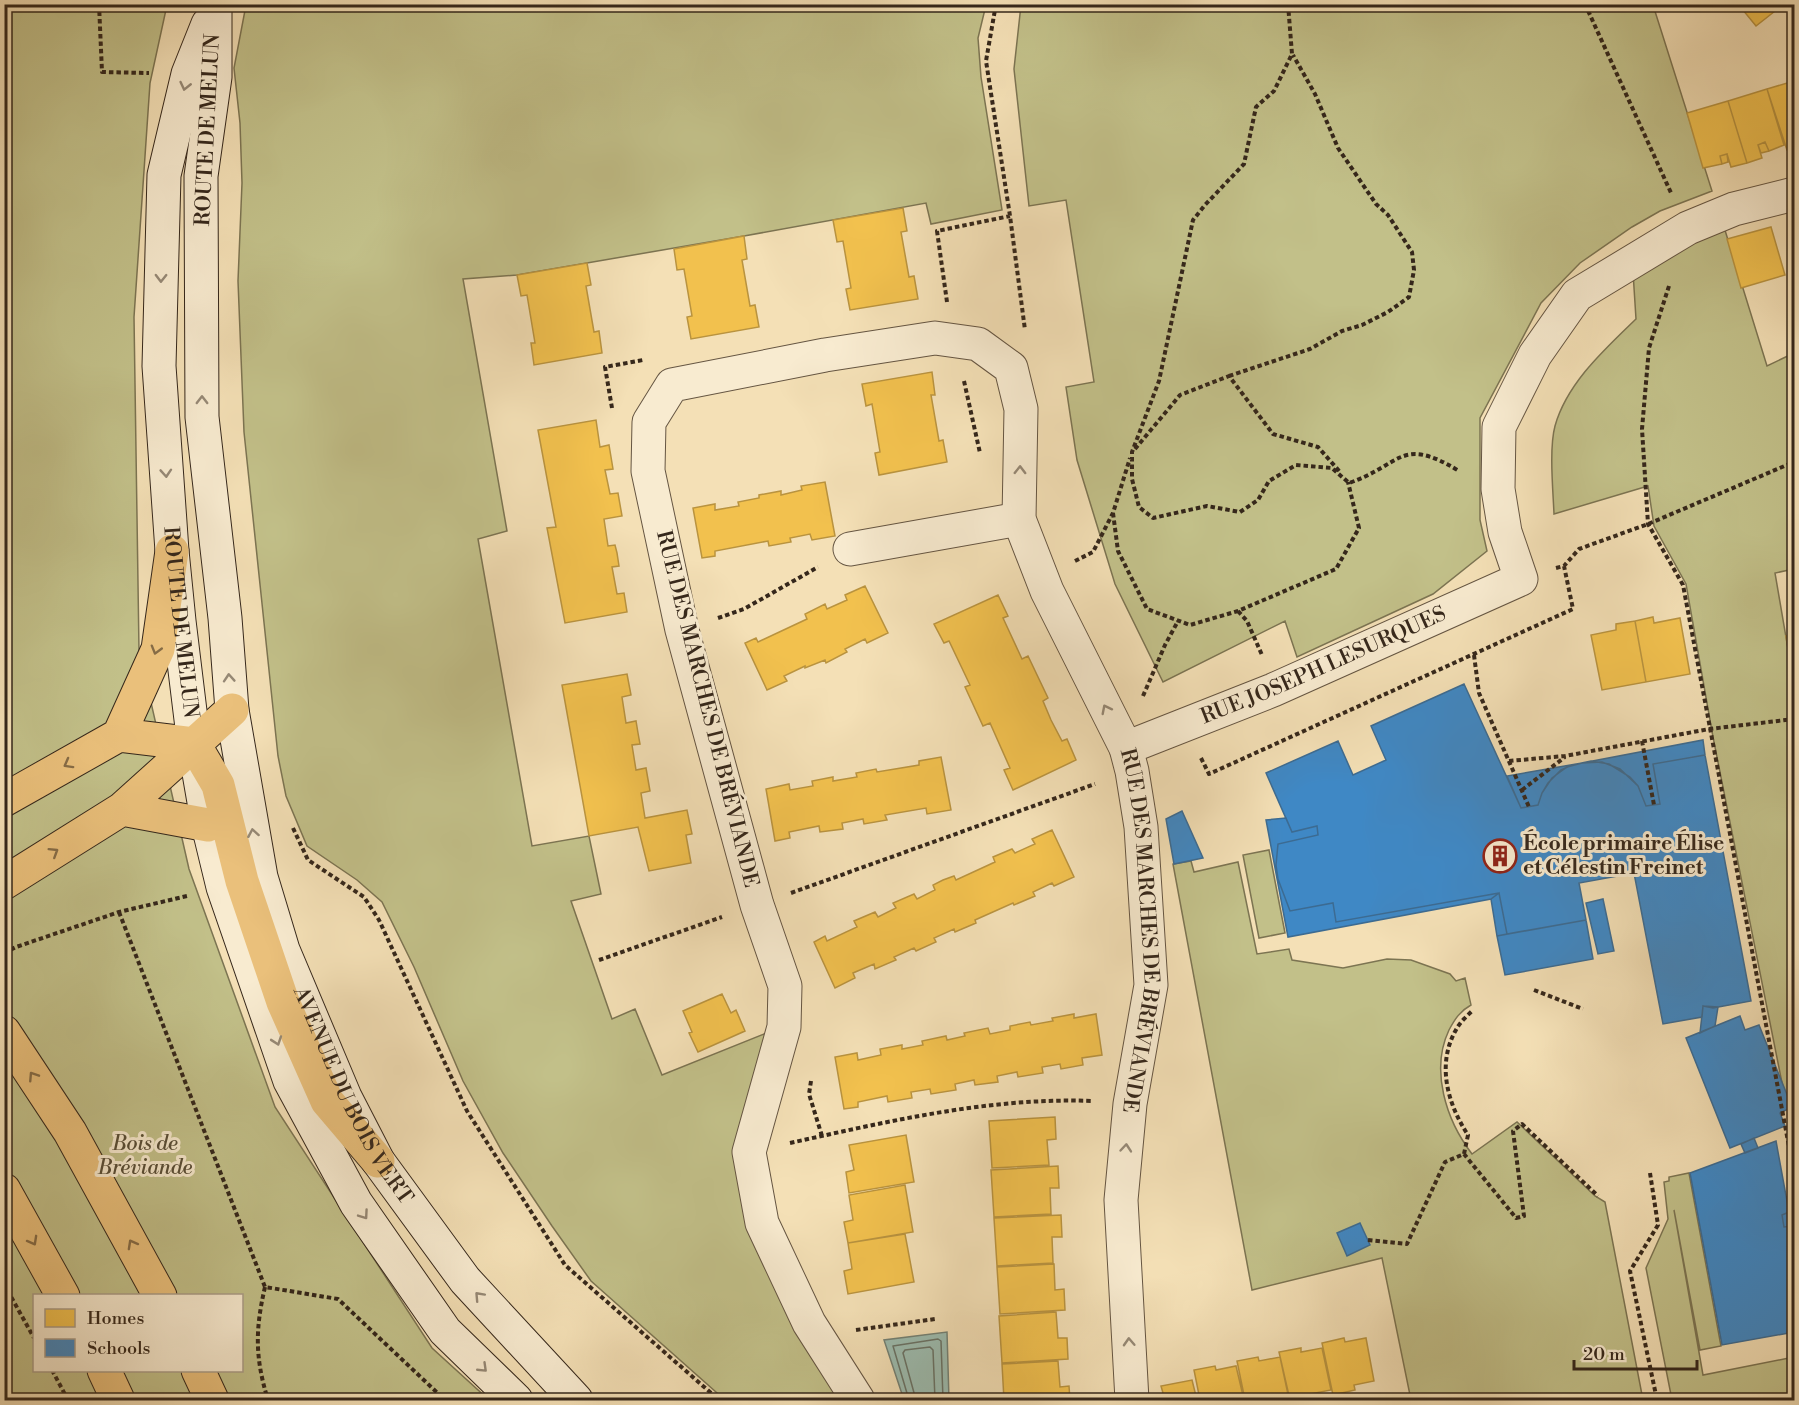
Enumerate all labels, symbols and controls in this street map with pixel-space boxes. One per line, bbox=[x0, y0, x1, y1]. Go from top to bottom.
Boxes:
street label: ROUTE DE MELUN bbox=[190, 33, 226, 227]
one-way arrow bbox=[179, 80, 192, 90]
one-way arrow bbox=[155, 274, 167, 283]
one-way arrow bbox=[196, 396, 208, 405]
one-way arrow bbox=[1014, 466, 1026, 475]
one-way arrow bbox=[159, 468, 172, 477]
street label: ROUTE DE MELUN bbox=[157, 526, 204, 720]
street label: RUE DES MARCHES DE BRÉVIANDE bbox=[650, 527, 766, 890]
street label: RUE JOSEPH LESURQUES bbox=[1197, 601, 1450, 730]
one-way arrow bbox=[151, 644, 163, 655]
one-way arrow bbox=[223, 673, 236, 682]
one-way arrow bbox=[1102, 704, 1114, 715]
street label: RUE DES MARCHES DE BRÉVIANDE bbox=[1114, 746, 1164, 1114]
one-way arrow bbox=[64, 757, 75, 768]
one-way arrow bbox=[247, 828, 260, 838]
place label: École primaire Élise et Célestin Freinet bbox=[1523, 829, 1724, 881]
building icon: École primaire Élise et Célestin Freinet bbox=[1482, 838, 1518, 874]
one-way arrow bbox=[48, 847, 58, 859]
street label: AVENUE DU BOIS VERT bbox=[287, 982, 419, 1210]
one-way arrow bbox=[269, 1035, 282, 1046]
one-way arrow bbox=[29, 1072, 41, 1082]
park label: Bois de Bréviande bbox=[97, 1131, 192, 1181]
one-way arrow bbox=[1119, 1143, 1132, 1152]
one-way arrow bbox=[357, 1208, 368, 1219]
one-way arrow bbox=[26, 1235, 37, 1245]
one-way arrow bbox=[128, 1240, 139, 1250]
one-way arrow bbox=[475, 1292, 486, 1303]
legend bbox=[33, 1294, 243, 1372]
text: Homes bbox=[87, 1307, 144, 1330]
scale bar bbox=[1574, 1333, 1697, 1371]
text: Schools bbox=[87, 1337, 151, 1360]
one-way arrow bbox=[1123, 1338, 1136, 1347]
text: 20 m bbox=[1583, 1343, 1625, 1366]
one-way arrow bbox=[476, 1361, 487, 1372]

